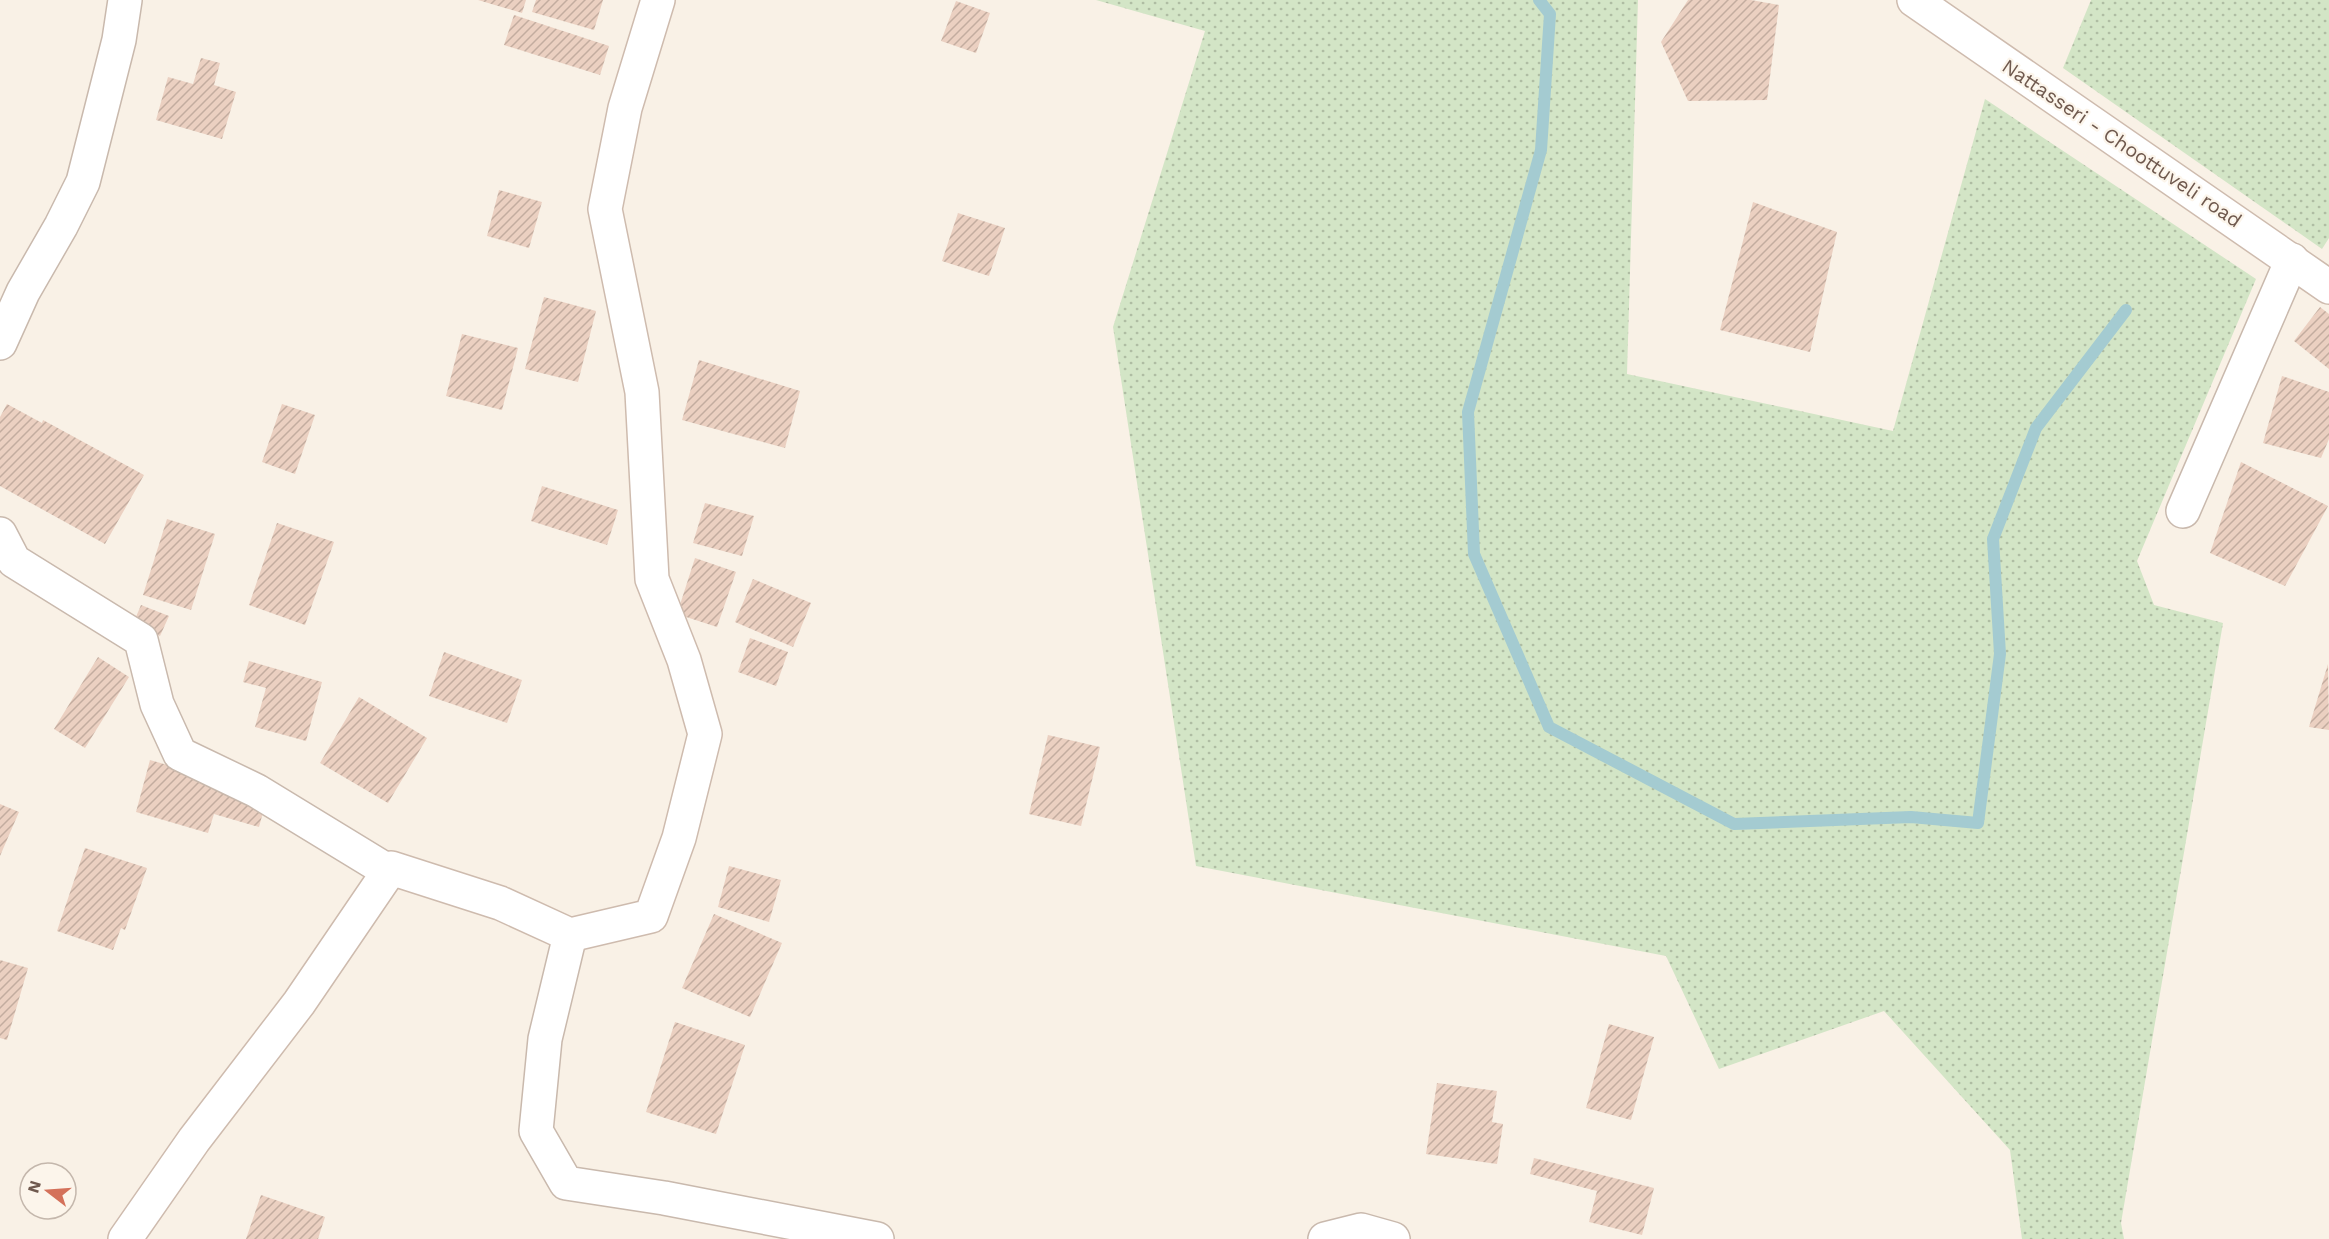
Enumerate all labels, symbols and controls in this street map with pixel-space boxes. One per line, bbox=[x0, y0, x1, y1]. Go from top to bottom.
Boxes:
street label: Nattasseri - Choottuveli road bbox=[1998, 54, 2246, 232]
north arrow bbox=[18, 1161, 78, 1221]
text: N bbox=[23, 1178, 45, 1195]

